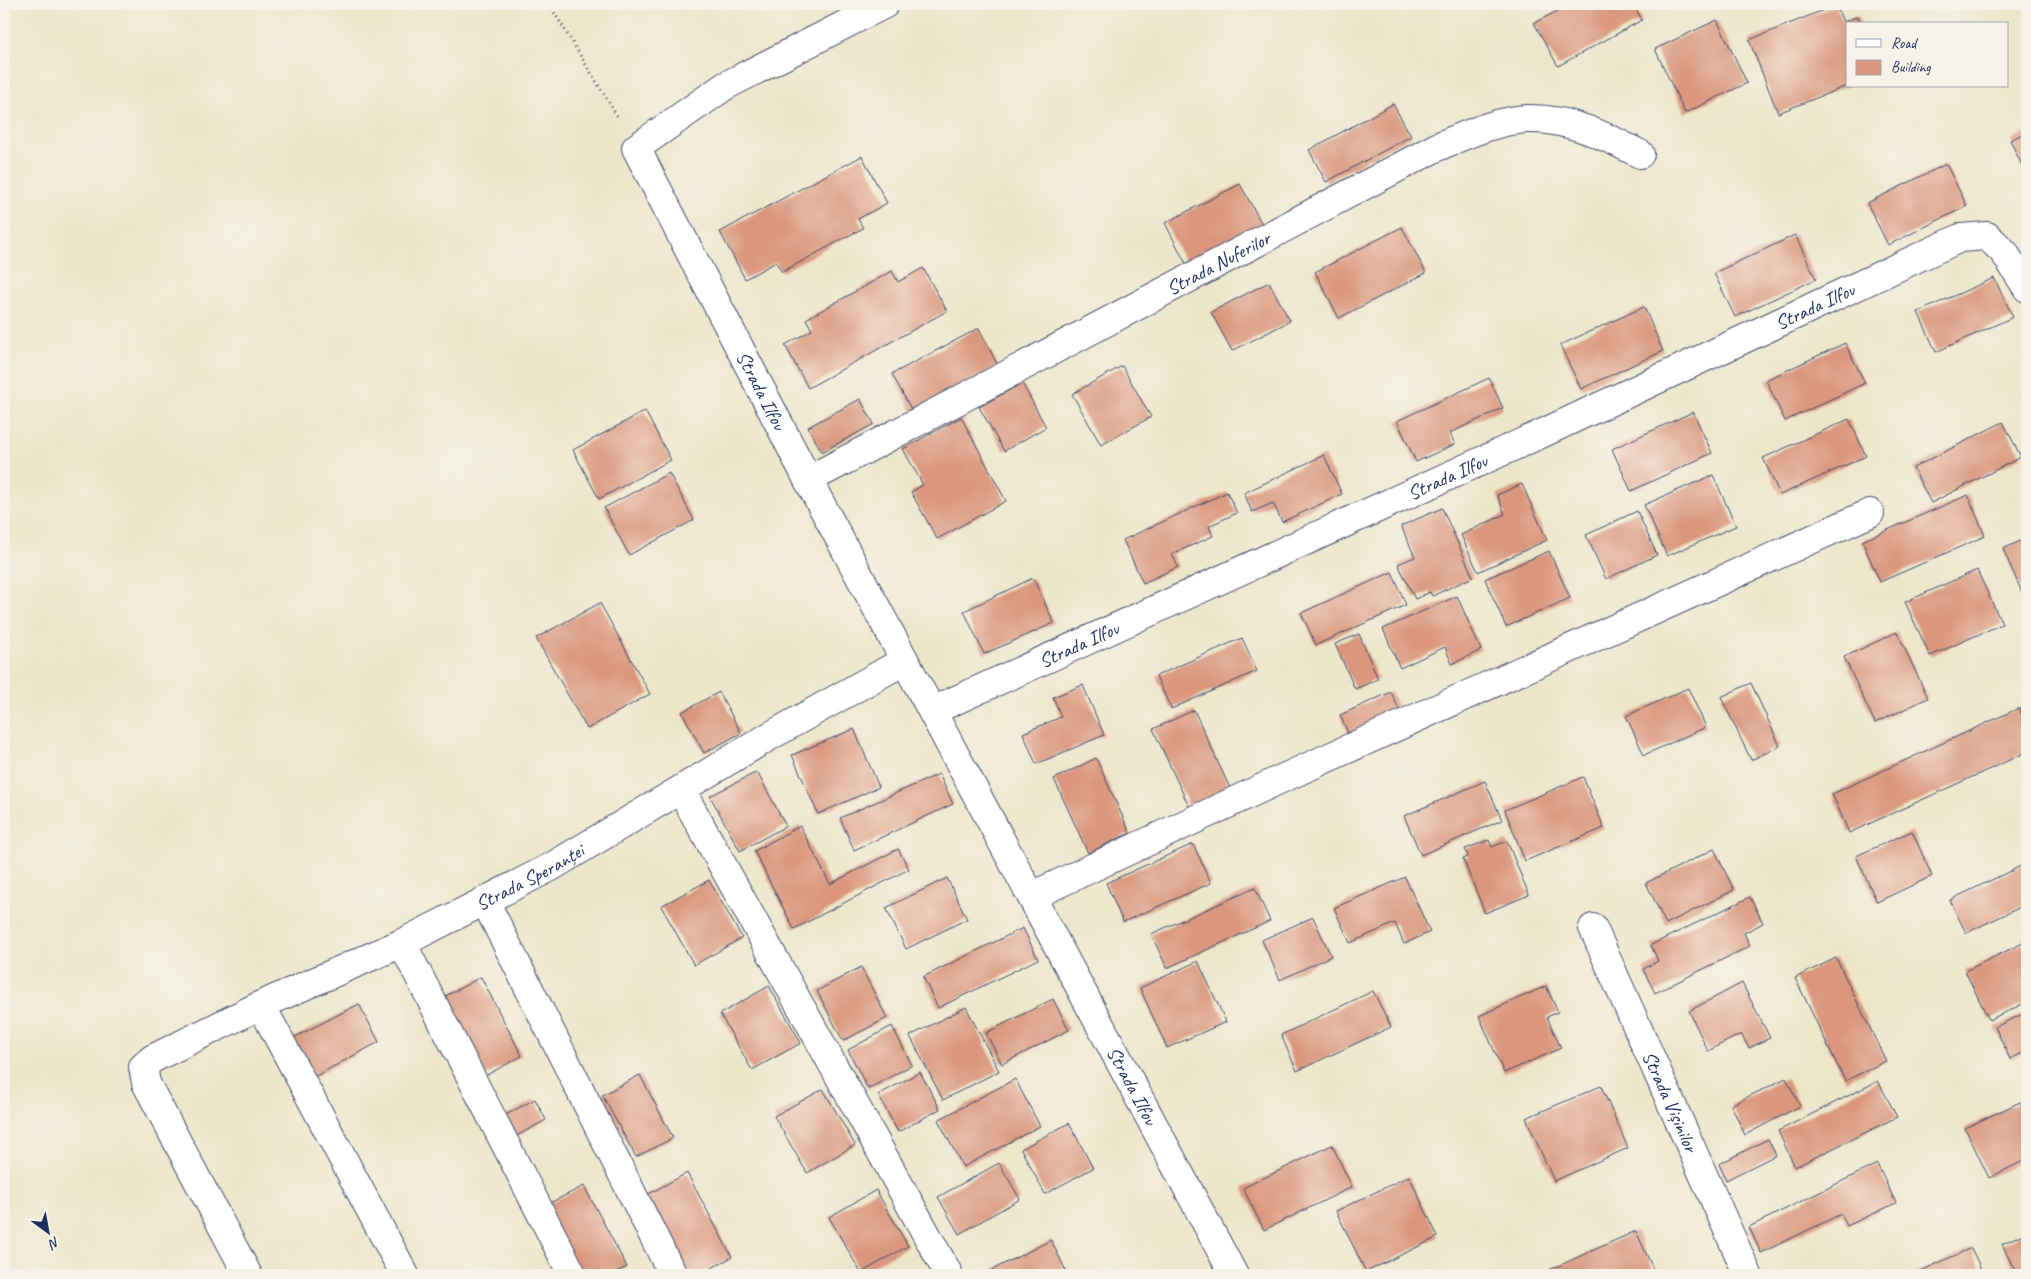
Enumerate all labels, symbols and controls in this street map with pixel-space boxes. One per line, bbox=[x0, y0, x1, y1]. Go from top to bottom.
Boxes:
legend bbox=[1846, 22, 2008, 88]
text: Road bbox=[1891, 34, 1918, 53]
text: Building bbox=[1891, 58, 1931, 77]
street label: Strada Nuferilor bbox=[1162, 225, 1276, 301]
street label: Strada Ilfov bbox=[1771, 276, 1861, 336]
street label: Strada Ilfov bbox=[730, 347, 793, 436]
street label: Strada Ilfov bbox=[1404, 447, 1493, 506]
street label: Strada Ilfov bbox=[1035, 615, 1125, 674]
street label: Strada Speranței bbox=[471, 837, 590, 916]
street label: Strada Ilfov bbox=[1101, 1042, 1164, 1131]
street label: Strada Vișinilor bbox=[1637, 1047, 1704, 1158]
north arrow bbox=[22, 1206, 72, 1256]
text: N bbox=[44, 1233, 63, 1253]

